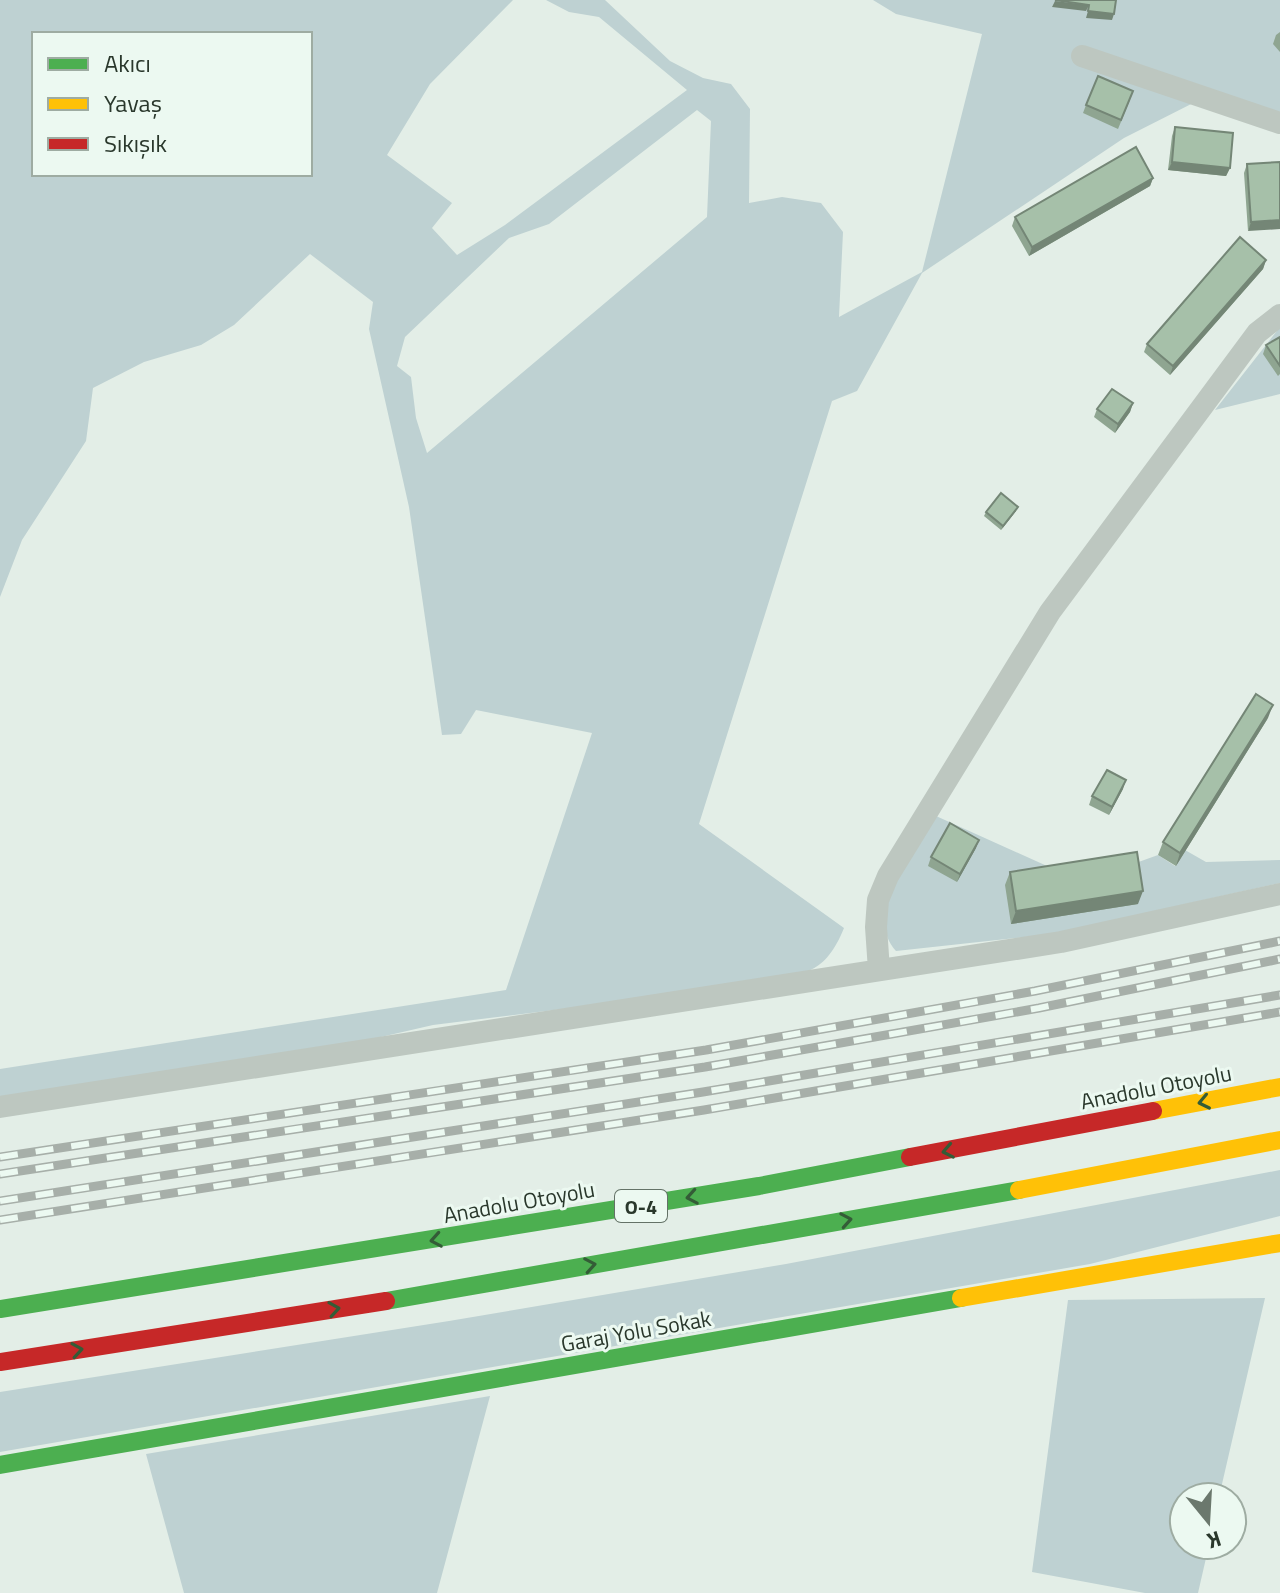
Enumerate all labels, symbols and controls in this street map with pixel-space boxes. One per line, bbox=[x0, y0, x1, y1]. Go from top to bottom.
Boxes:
legend bbox=[32, 32, 312, 176]
text: Akıcı bbox=[104, 45, 151, 81]
text: Yavaş bbox=[104, 85, 162, 121]
text: Sıkışık bbox=[104, 125, 167, 161]
street label: Anadolu Otoyolu bbox=[1078, 1056, 1234, 1118]
one-way arrow bbox=[1197, 1093, 1211, 1110]
one-way arrow bbox=[941, 1141, 955, 1158]
street label: Anadolu Otoyolu bbox=[441, 1172, 597, 1232]
one-way arrow bbox=[686, 1188, 699, 1205]
road number: O-4 bbox=[615, 1190, 667, 1222]
one-way arrow bbox=[839, 1213, 853, 1230]
one-way arrow bbox=[429, 1231, 443, 1248]
one-way arrow bbox=[583, 1258, 597, 1275]
one-way arrow bbox=[327, 1301, 341, 1318]
street label: Garaj Yolu Sokak bbox=[558, 1301, 714, 1361]
one-way arrow bbox=[70, 1342, 84, 1359]
north arrow bbox=[1168, 1481, 1248, 1561]
text: K bbox=[1203, 1522, 1226, 1558]

